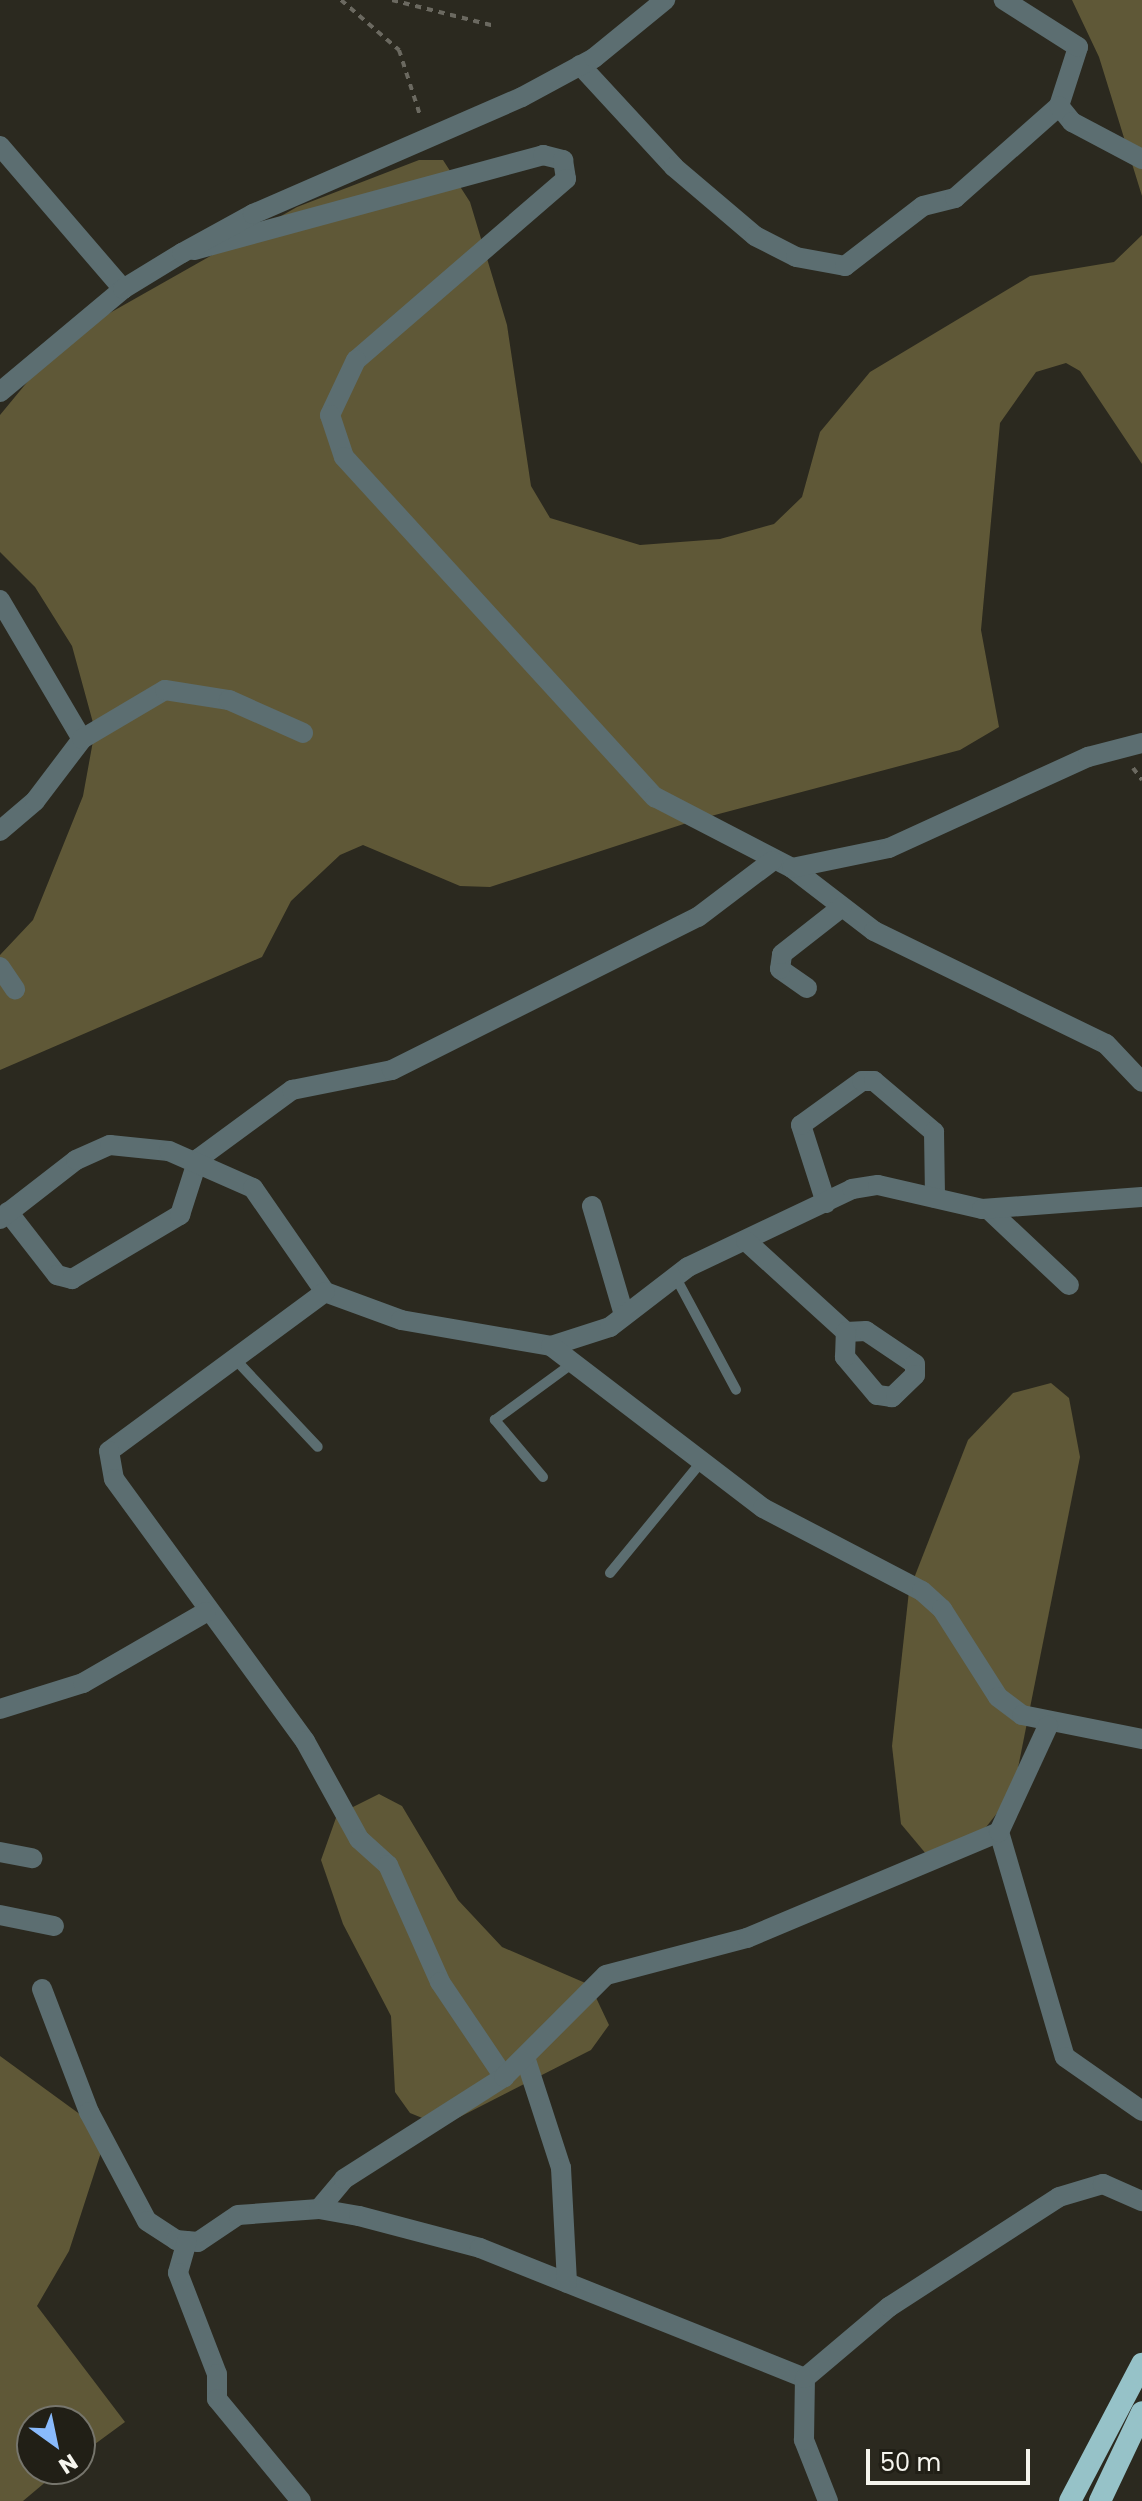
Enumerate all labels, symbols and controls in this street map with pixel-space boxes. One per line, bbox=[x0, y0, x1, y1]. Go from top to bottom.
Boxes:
north arrow bbox=[16, 2405, 96, 2485]
scale bar bbox=[870, 2433, 1034, 2483]
text: N bbox=[53, 2446, 84, 2481]
text: 50 m bbox=[880, 2446, 941, 2479]

